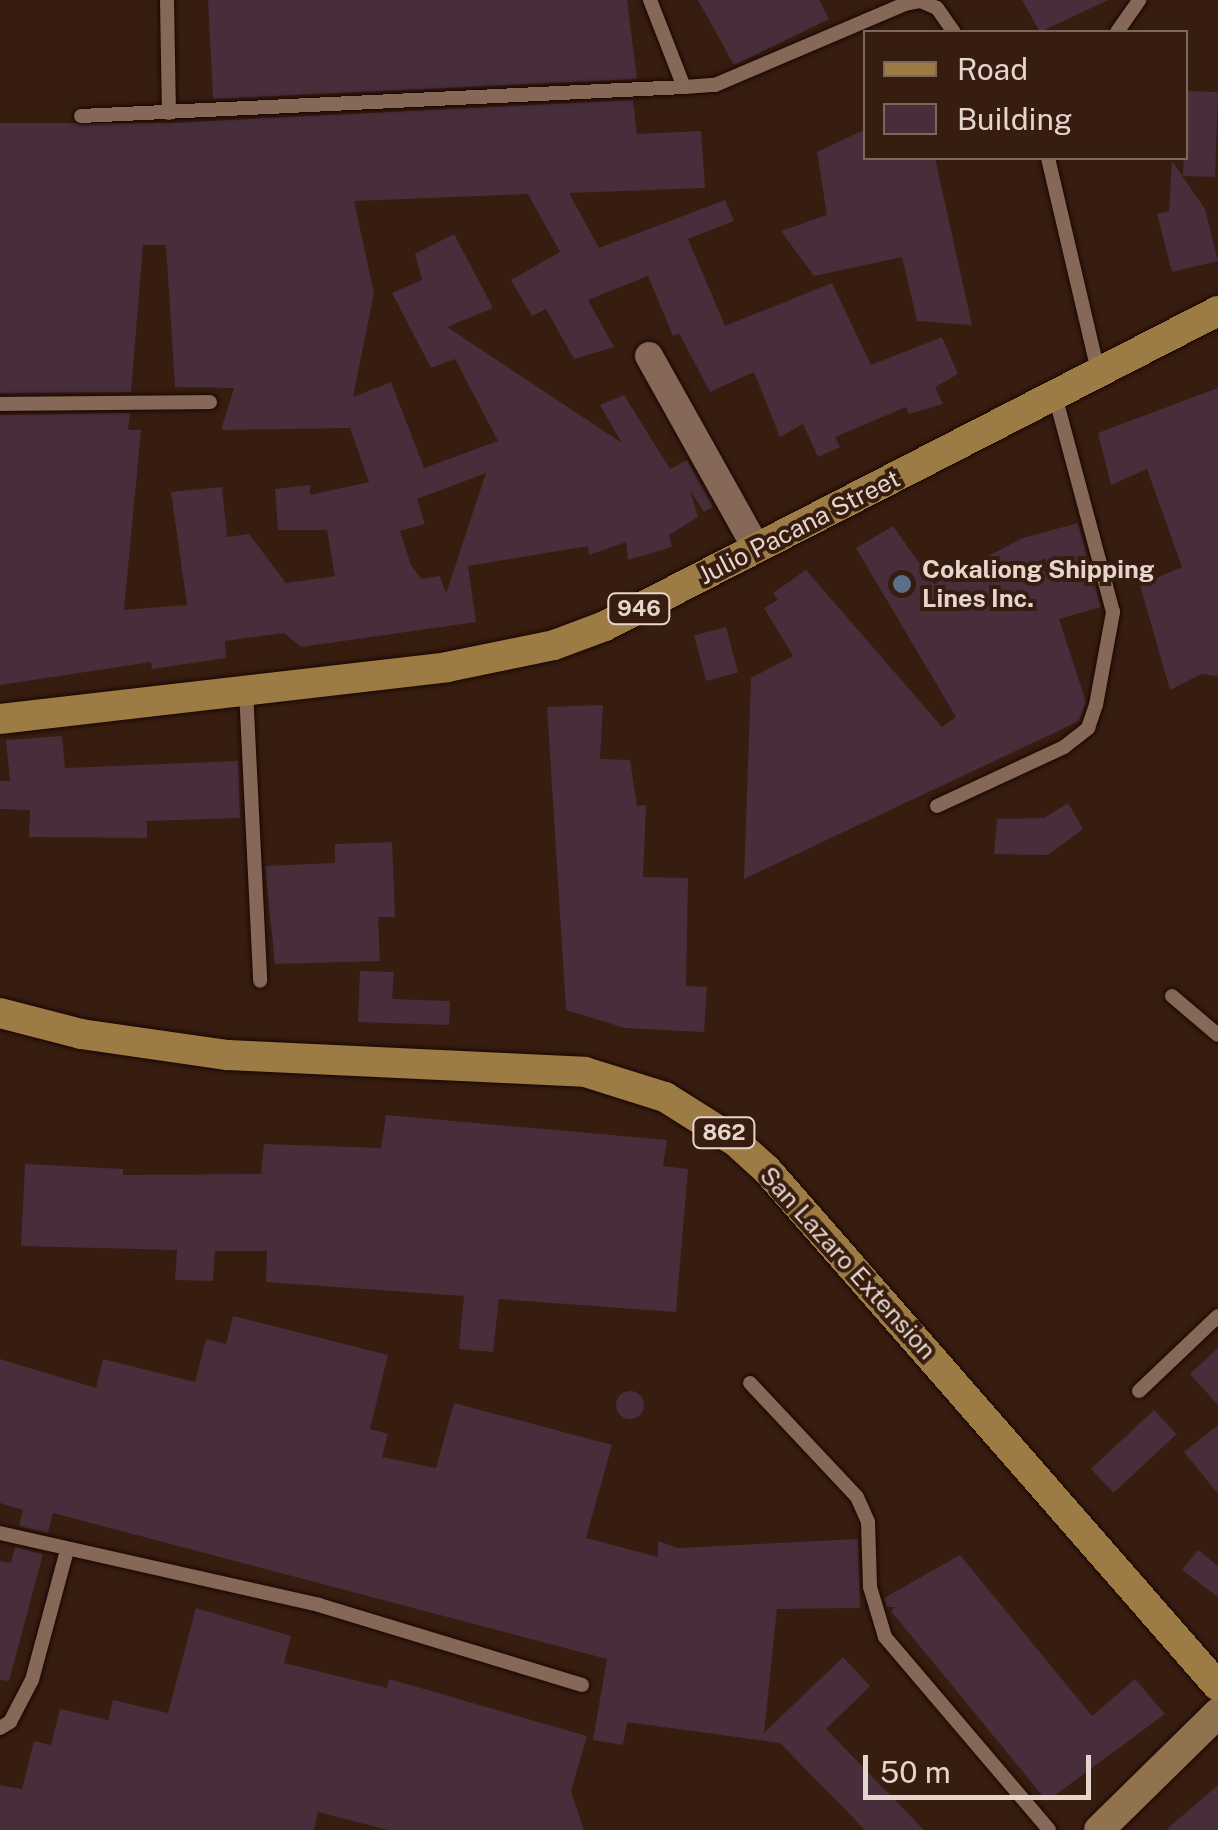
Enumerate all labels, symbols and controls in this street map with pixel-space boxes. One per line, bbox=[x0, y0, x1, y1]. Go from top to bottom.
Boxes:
legend bbox=[863, 30, 1188, 160]
text: Road bbox=[957, 51, 1028, 87]
text: Building bbox=[957, 101, 1072, 137]
street label: Julio Pacana Street bbox=[693, 463, 905, 591]
place label: Cokaliong Shipping Lines Inc. bbox=[922, 555, 1154, 614]
marker: Cokaliong Shipping Lines Inc. bbox=[891, 573, 913, 595]
road number: 946 bbox=[606, 592, 672, 626]
road number: 862 bbox=[692, 1116, 756, 1150]
street label: San Lazaro Extension bbox=[754, 1161, 942, 1365]
scale bar bbox=[868, 1735, 1096, 1797]
text: 50 m bbox=[880, 1754, 951, 1790]

